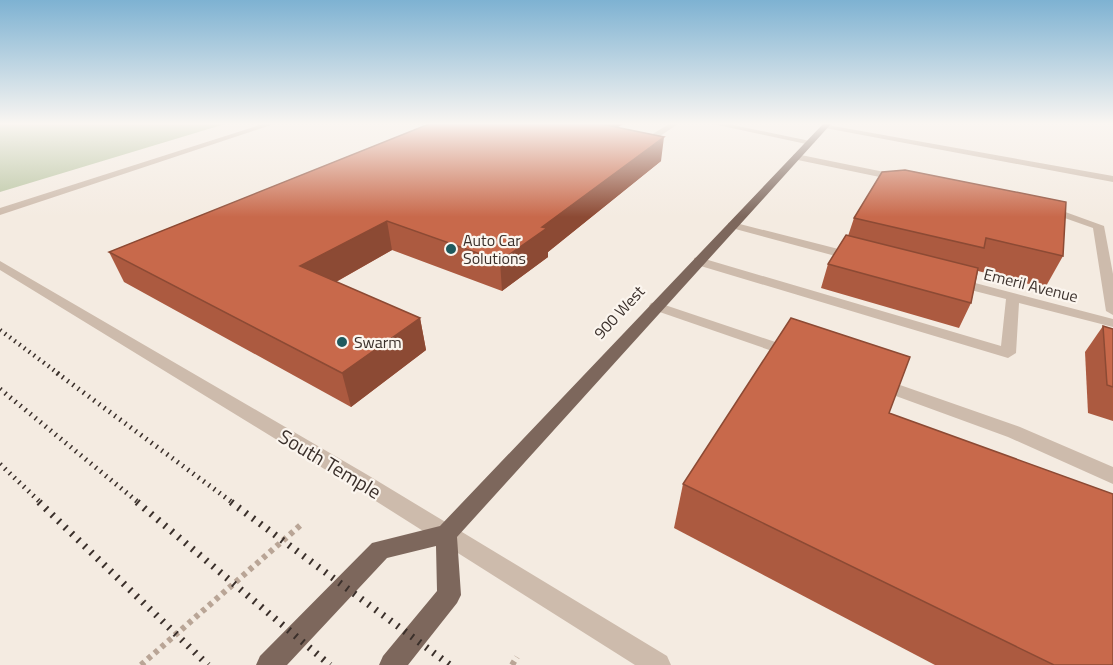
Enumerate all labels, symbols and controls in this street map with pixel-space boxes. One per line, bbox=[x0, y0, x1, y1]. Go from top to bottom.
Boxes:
place label: Auto Car Solutions bbox=[463, 228, 526, 270]
marker: Auto Car Solutions bbox=[444, 242, 458, 256]
street label: Emeril Avenue bbox=[981, 262, 1081, 308]
street label: 900 West bbox=[588, 280, 650, 344]
place label: Swarm bbox=[354, 330, 402, 354]
marker: Swarm bbox=[335, 335, 349, 349]
street label: South Temple bbox=[273, 421, 388, 506]

